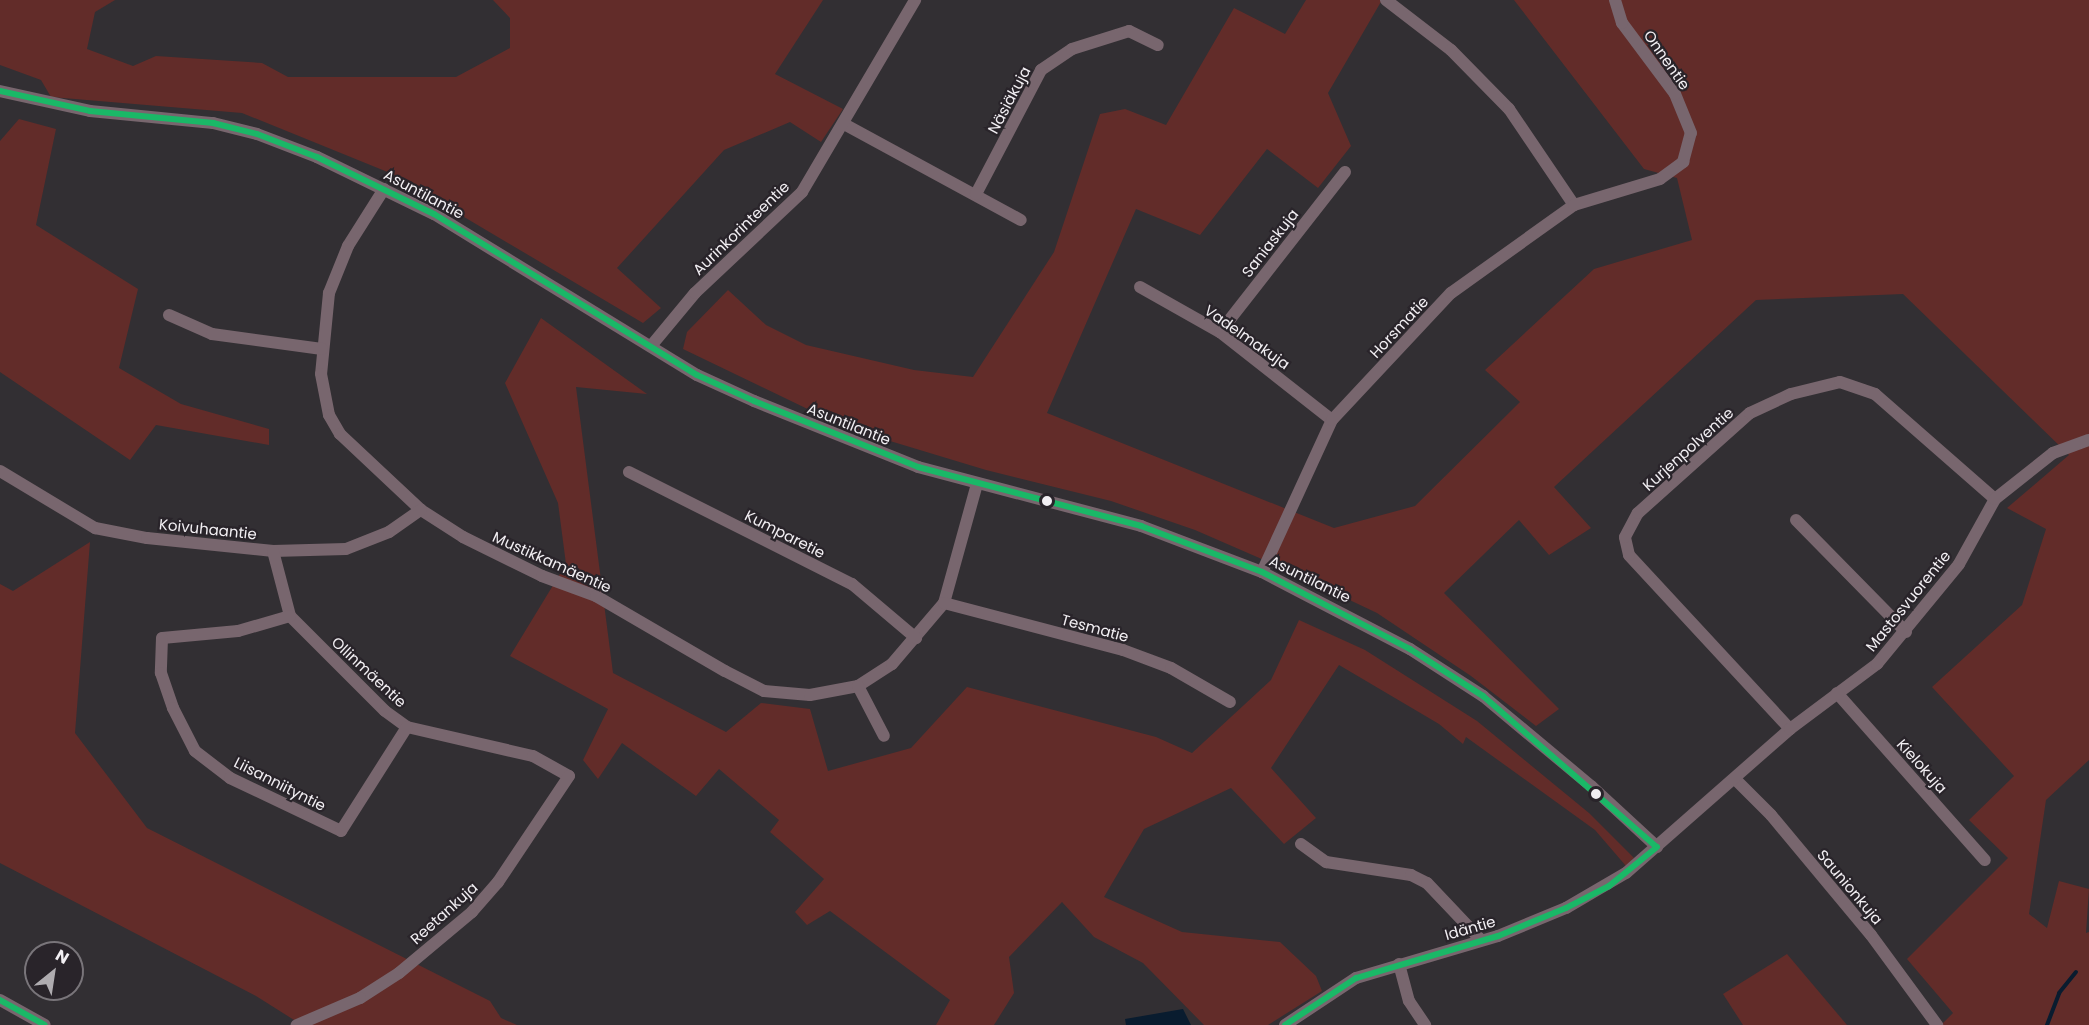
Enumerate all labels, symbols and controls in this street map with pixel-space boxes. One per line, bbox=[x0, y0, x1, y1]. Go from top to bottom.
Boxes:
street label: Onnentie bbox=[1640, 27, 1694, 93]
street label: Näsiäkuja bbox=[984, 63, 1034, 137]
street label: Asuntilantie bbox=[381, 165, 467, 223]
street label: Aurinkorinteentie bbox=[689, 177, 793, 279]
street label: Saniaskuja bbox=[1238, 205, 1302, 281]
street label: Horsmatie bbox=[1366, 293, 1432, 361]
street label: Vadelmakuja bbox=[1201, 301, 1293, 373]
street label: Asuntilantie bbox=[805, 399, 893, 449]
street label: Kurjenpolventie bbox=[1639, 404, 1737, 494]
unlabelled marker bbox=[1041, 495, 1053, 507]
street label: Kumparetie bbox=[742, 506, 828, 562]
street label: Koivuhaantie bbox=[158, 515, 258, 543]
street label: Mustikkamäentie bbox=[490, 528, 614, 596]
street label: Mastosvuorentie bbox=[1862, 547, 1954, 655]
street label: Asuntilantie bbox=[1266, 552, 1354, 606]
street label: Tesmatie bbox=[1059, 610, 1131, 646]
street label: Ollinmäentie bbox=[328, 633, 410, 711]
street label: Kielokuja bbox=[1893, 735, 1951, 797]
street label: Liisanniityntie bbox=[231, 753, 329, 815]
unlabelled marker bbox=[1590, 788, 1602, 800]
street label: Saunionkuja bbox=[1813, 846, 1887, 928]
street label: Reetankuja bbox=[407, 878, 481, 948]
street label: Idäntie bbox=[1443, 912, 1497, 944]
north arrow bbox=[24, 941, 84, 1001]
text: N bbox=[51, 944, 73, 970]

